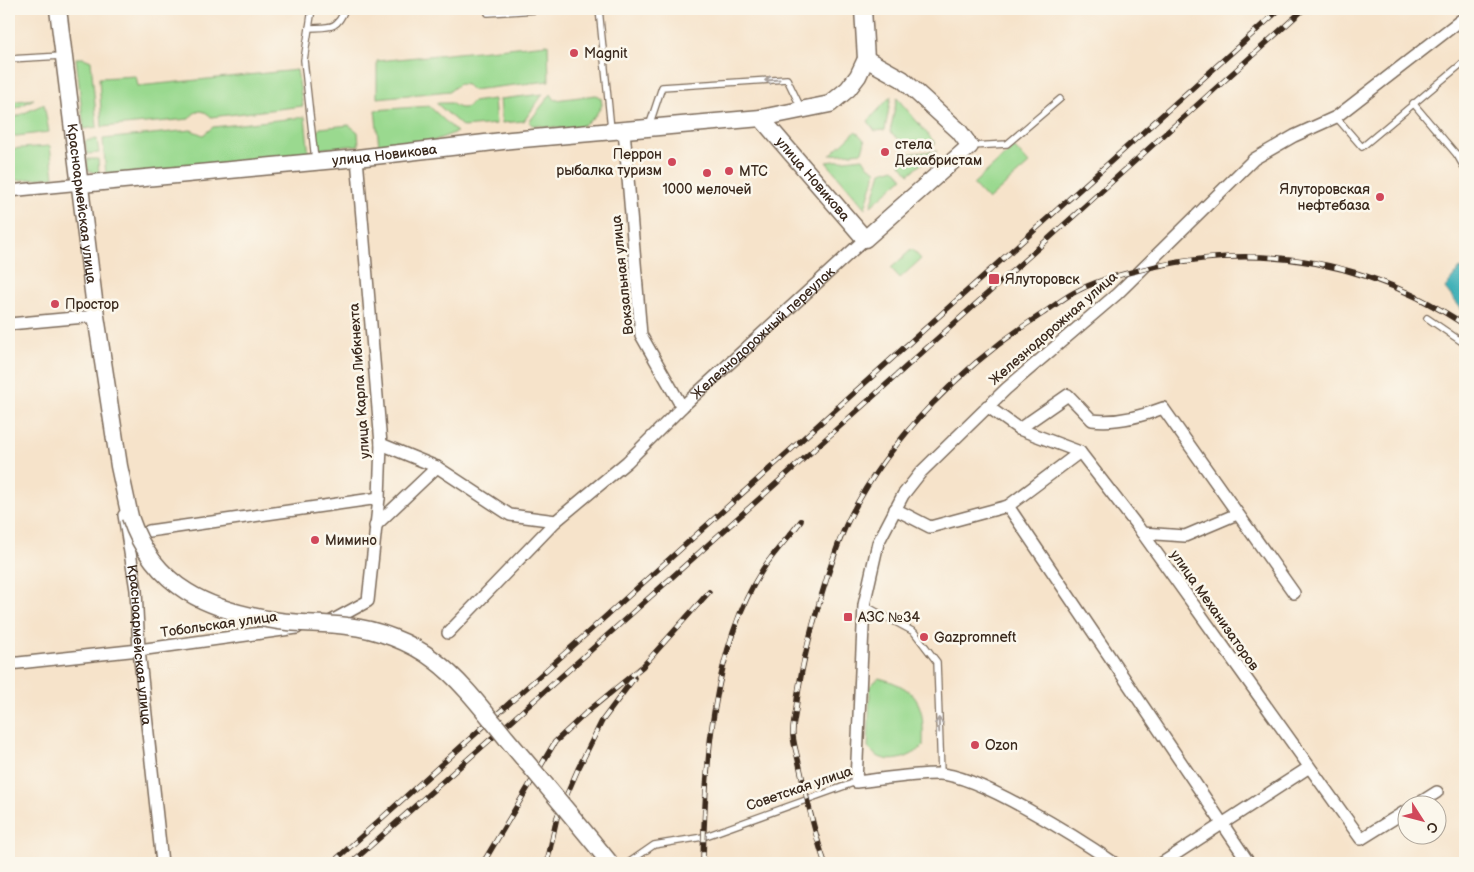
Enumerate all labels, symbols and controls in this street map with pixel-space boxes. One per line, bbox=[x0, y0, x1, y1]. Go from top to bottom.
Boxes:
place label: Magnit bbox=[584, 45, 628, 62]
marker: Magnit bbox=[568, 47, 580, 59]
one-way arrow bbox=[765, 75, 781, 84]
street label: Красноармейская улица bbox=[63, 123, 100, 285]
street label: улица Новикова bbox=[772, 133, 854, 225]
place label: стела Декабристам bbox=[895, 136, 982, 169]
street label: улица Новикова bbox=[331, 141, 439, 169]
place label: Перрон рыбалка туризм bbox=[556, 146, 662, 179]
marker: стела Декабристам bbox=[879, 146, 891, 158]
marker: Перрон рыбалка туризм bbox=[666, 156, 678, 168]
place label: МТС bbox=[739, 163, 768, 180]
marker: МТС bbox=[723, 165, 735, 177]
marker: 1000 мелочей bbox=[701, 167, 713, 179]
place label: 1000 мелочей bbox=[662, 181, 752, 198]
place label: Ялуторовская нефтебаза bbox=[1280, 181, 1371, 214]
marker: Ялуторовская нефтебаза bbox=[1374, 191, 1386, 203]
street label: Вокзальная улица bbox=[608, 214, 637, 336]
street label: Железнодорожный переулок bbox=[688, 263, 839, 403]
street label: Железнодорожная улица bbox=[986, 268, 1121, 389]
place label: Ялуторовск bbox=[1005, 271, 1080, 288]
marker: Ялуторовск bbox=[987, 272, 1001, 286]
place label: Простор bbox=[65, 296, 119, 313]
marker: Простор bbox=[49, 298, 61, 310]
street label: улица Карла Либкнехта bbox=[346, 302, 373, 459]
place label: Мимино bbox=[325, 532, 377, 549]
marker: Мимино bbox=[309, 534, 321, 546]
street label: улица Механизаторов bbox=[1167, 547, 1263, 674]
street label: Красноармейская улица bbox=[123, 563, 155, 727]
street label: Тобольская улица bbox=[160, 608, 279, 641]
place label: АЗС №34 bbox=[857, 609, 921, 626]
marker: АЗС №34 bbox=[842, 611, 854, 623]
place label: Gazpromneft bbox=[934, 629, 1017, 646]
marker: Gazpromneft bbox=[918, 631, 930, 643]
one-way arrow bbox=[934, 717, 944, 733]
place label: Ozon bbox=[985, 737, 1018, 754]
marker: Ozon bbox=[969, 739, 981, 751]
street label: Советская улица bbox=[744, 762, 855, 815]
north arrow bbox=[1396, 794, 1446, 844]
text: С bbox=[1422, 818, 1442, 836]

